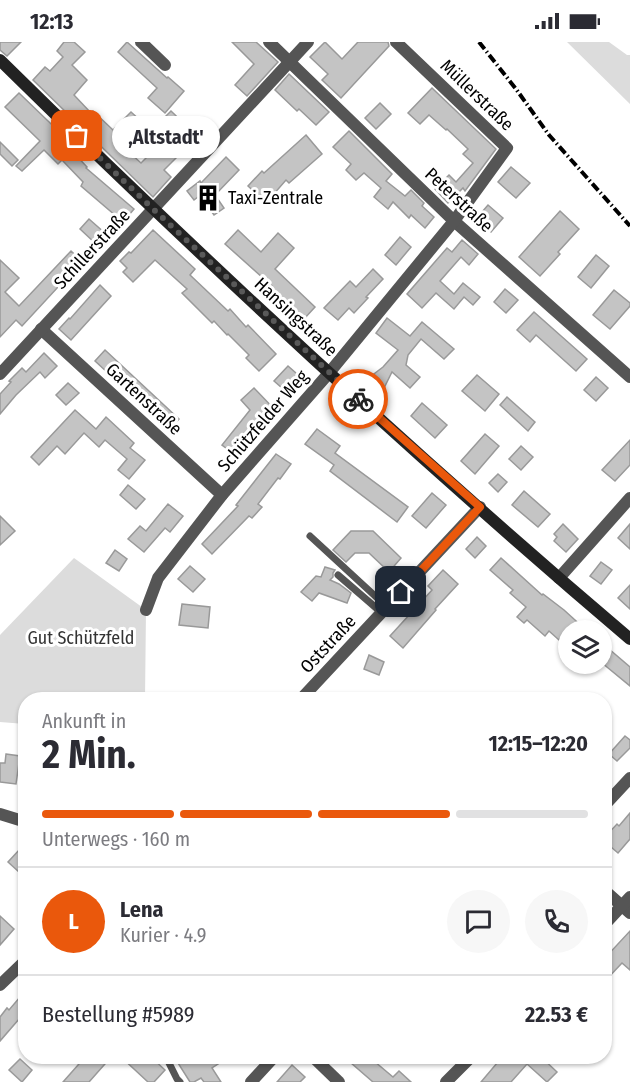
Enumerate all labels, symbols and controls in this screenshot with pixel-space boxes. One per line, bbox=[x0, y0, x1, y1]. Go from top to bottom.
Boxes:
text: 12:13 bbox=[30, 8, 74, 35]
street label: Müllerstraße bbox=[436, 55, 518, 135]
pin bbox=[51, 110, 102, 161]
callout: ,Altstadt' bbox=[113, 115, 221, 157]
icon: bag bbox=[60, 119, 93, 152]
text: ,Altstadt' bbox=[128, 125, 204, 149]
street label: Peterstraße bbox=[420, 163, 498, 237]
building icon: Taxi-Zentrale bbox=[193, 183, 223, 213]
place label: Taxi-Zentrale bbox=[228, 187, 323, 209]
street label: Schillerstraße bbox=[49, 204, 135, 294]
street label: Hansingstraße bbox=[250, 273, 342, 361]
street label: Gartenstraße bbox=[101, 358, 187, 440]
street label: Schützfelder Weg bbox=[213, 365, 313, 476]
courier bbox=[328, 369, 388, 429]
icon: bike bbox=[342, 383, 375, 416]
pin bbox=[375, 566, 426, 617]
icon: home bbox=[384, 575, 417, 608]
street label: Oststraße bbox=[296, 610, 361, 678]
map controls bbox=[558, 620, 612, 674]
button: layers bbox=[558, 620, 612, 674]
park label: Gut Schützfeld bbox=[28, 627, 134, 649]
text: Ankunft in bbox=[42, 709, 126, 733]
text: 12:15–12:20 bbox=[488, 730, 588, 757]
text: 2 Min. bbox=[42, 732, 136, 778]
text: Unterwegs · 160 m bbox=[42, 827, 190, 851]
button: chat bbox=[447, 890, 510, 953]
button: phone bbox=[525, 890, 588, 953]
text: Lena bbox=[120, 896, 163, 923]
text: L bbox=[68, 908, 79, 935]
text: Kurier · 4.9 bbox=[120, 923, 207, 947]
text: Bestellung #5989 bbox=[42, 1001, 194, 1028]
text: 22.53 € bbox=[525, 1001, 588, 1028]

